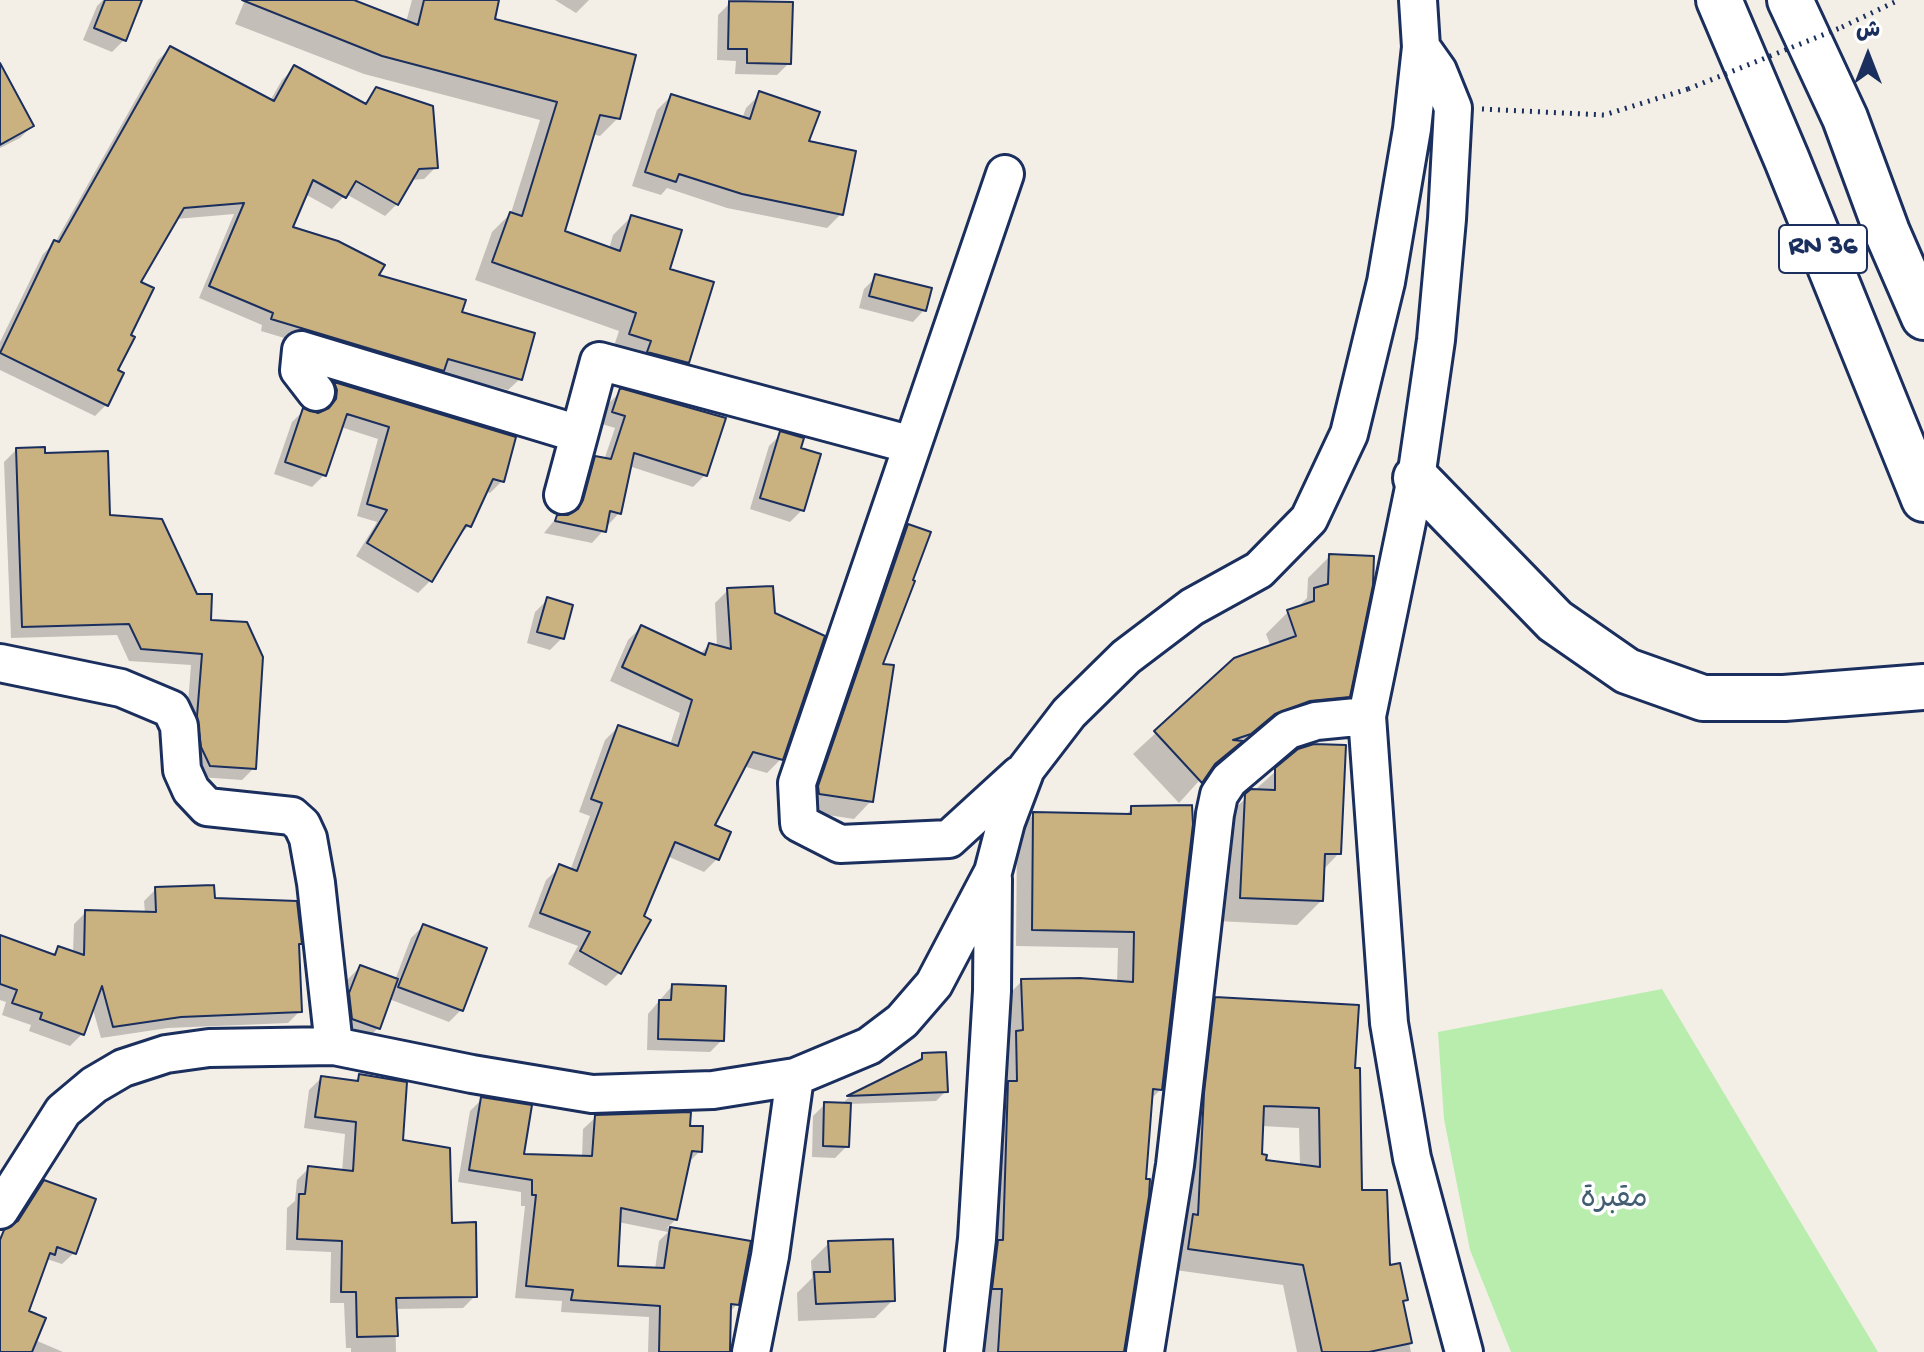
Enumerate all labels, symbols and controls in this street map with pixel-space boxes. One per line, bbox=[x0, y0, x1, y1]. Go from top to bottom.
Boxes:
north arrow bbox=[1828, 16, 1908, 96]
text: ش bbox=[1856, 19, 1880, 45]
road number: RN 36 bbox=[1779, 225, 1867, 273]
park label: مقبرة bbox=[1580, 1183, 1648, 1219]

